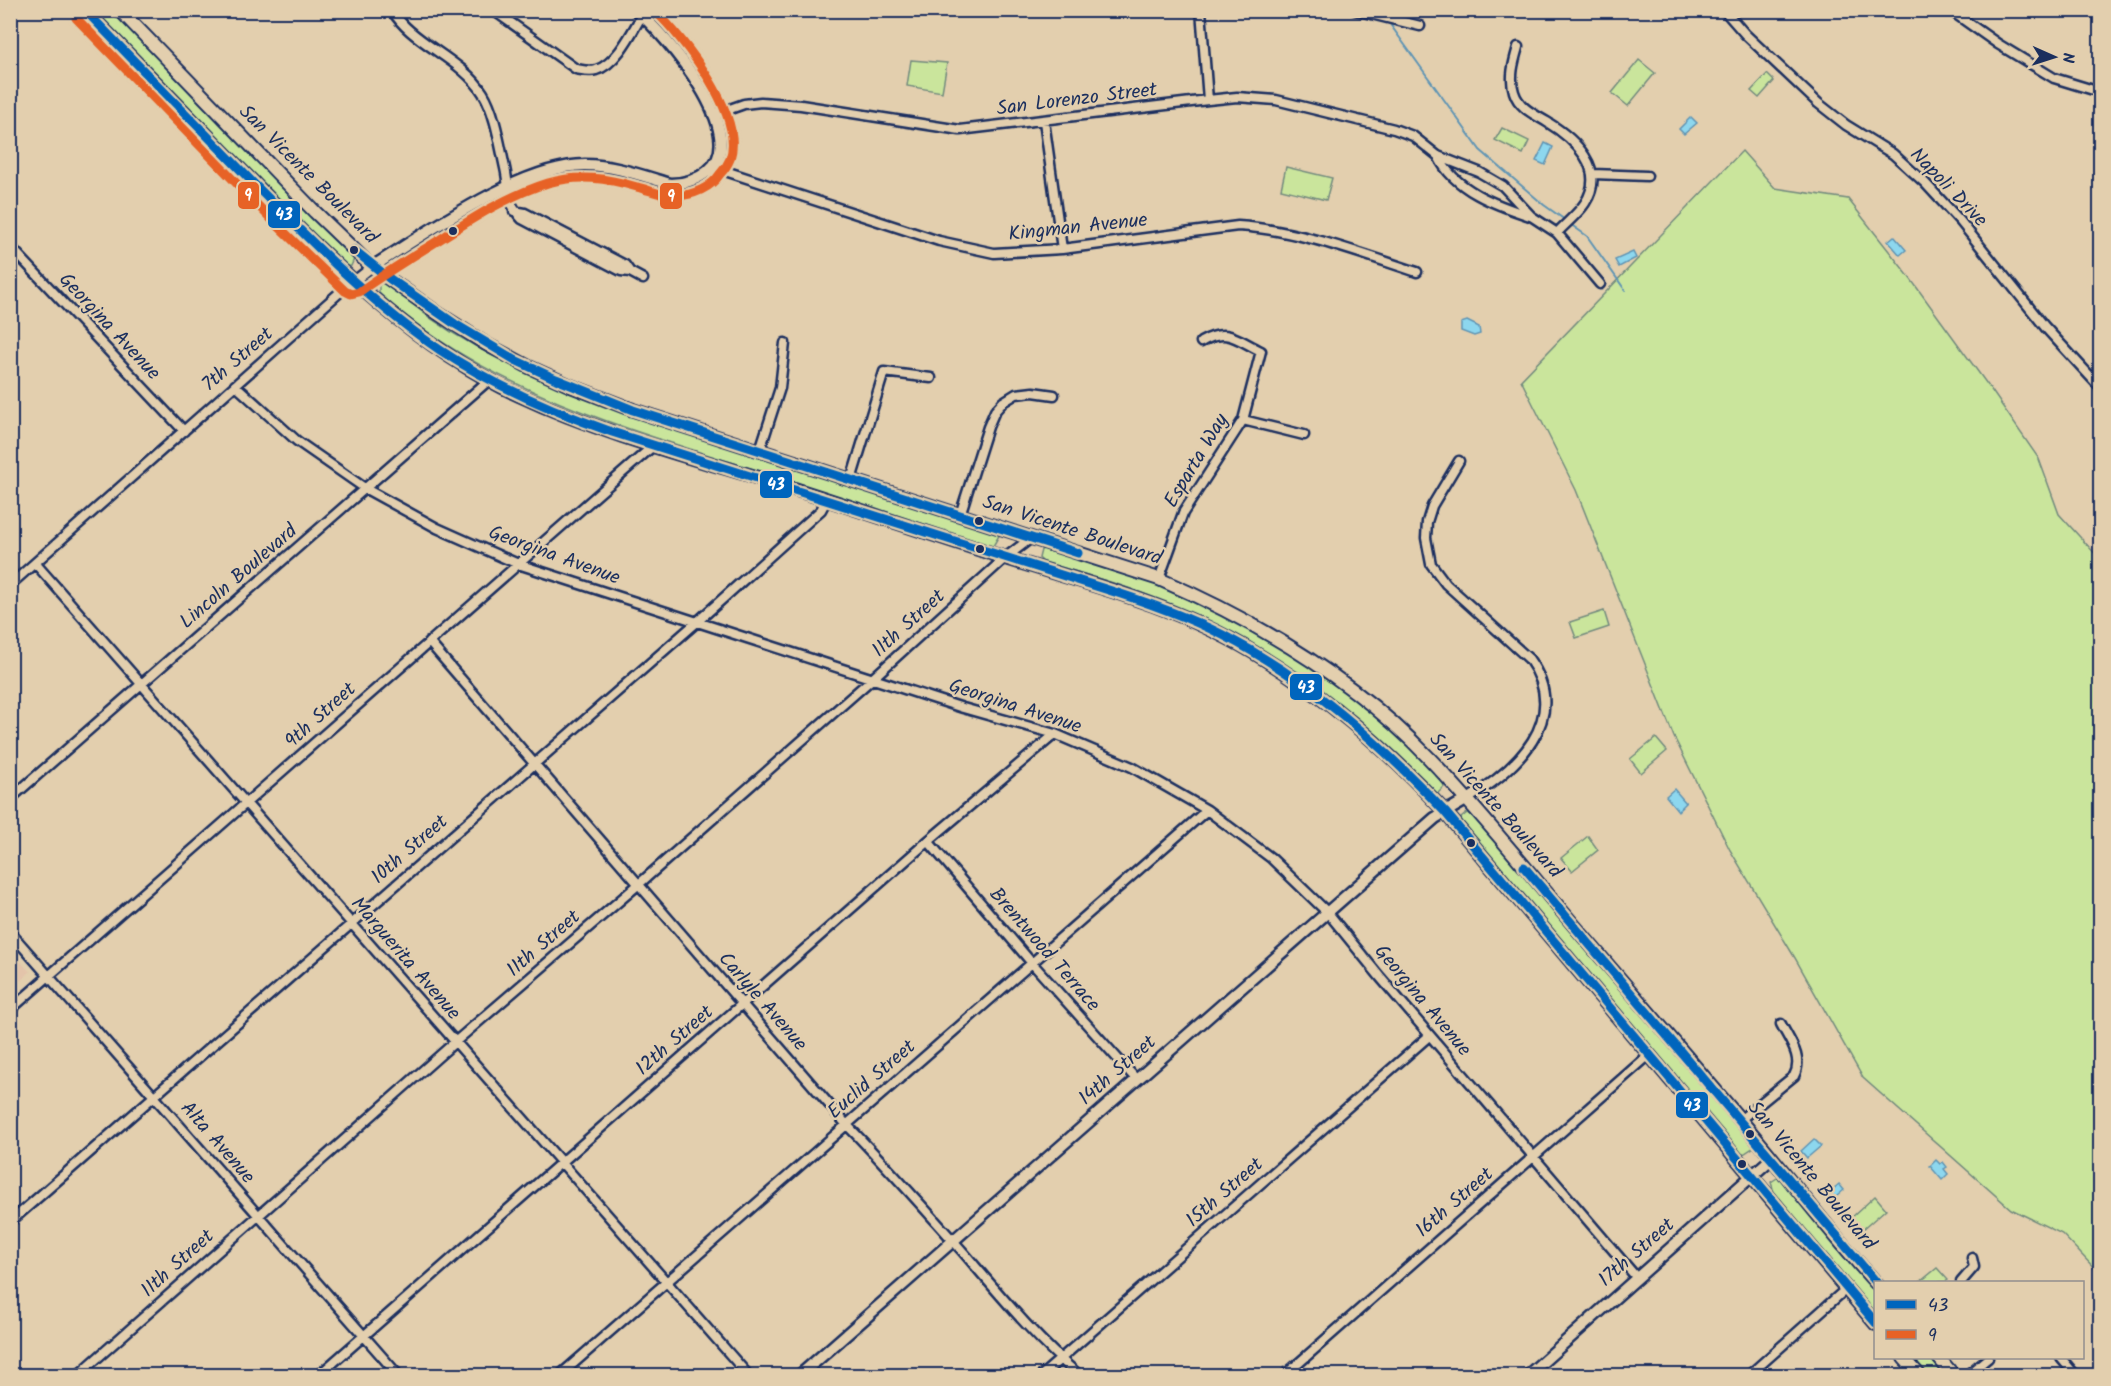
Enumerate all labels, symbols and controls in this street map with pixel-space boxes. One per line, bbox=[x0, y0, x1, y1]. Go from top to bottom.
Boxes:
north arrow bbox=[2024, 27, 2084, 87]
text: N bbox=[2055, 52, 2080, 63]
street label: San Lorenzo Street bbox=[995, 74, 1159, 126]
street label: San Vicente Boulevard bbox=[231, 98, 386, 253]
street label: Napoli Drive bbox=[1901, 141, 1995, 235]
line badge: 9 bbox=[237, 181, 260, 210]
line badge: 9 bbox=[659, 182, 683, 210]
text: 9 bbox=[244, 184, 252, 209]
text: 9 bbox=[667, 185, 675, 210]
line badge: 43 bbox=[267, 200, 301, 229]
text: 43 bbox=[275, 203, 293, 228]
street label: Kingman Avenue bbox=[1007, 205, 1149, 251]
unlabelled marker bbox=[447, 225, 459, 237]
unlabelled marker bbox=[348, 244, 360, 256]
street label: Georgina Avenue bbox=[50, 266, 168, 388]
street label: 7th Street bbox=[195, 319, 281, 400]
street label: Esparta Way bbox=[1156, 407, 1238, 514]
line badge: 43 bbox=[759, 470, 793, 499]
text: 43 bbox=[767, 473, 785, 498]
street label: San Vicente Boulevard bbox=[978, 487, 1167, 575]
unlabelled marker bbox=[973, 515, 985, 527]
street label: Lincoln Boulevard bbox=[173, 516, 306, 638]
street label: Georgina Avenue bbox=[484, 517, 624, 595]
unlabelled marker bbox=[974, 543, 986, 555]
street label: 11th Street bbox=[865, 582, 953, 666]
street label: Georgina Avenue bbox=[944, 670, 1086, 744]
line badge: 43 bbox=[1289, 673, 1323, 701]
street label: 9th Street bbox=[278, 675, 364, 757]
text: 43 bbox=[1297, 676, 1315, 701]
street label: San Vicente Boulevard bbox=[1420, 726, 1570, 887]
street label: 10th Street bbox=[364, 807, 456, 893]
unlabelled marker bbox=[1465, 837, 1477, 849]
street label: Brentwood Terrace bbox=[981, 880, 1107, 1020]
street label: Marguerita Avenue bbox=[342, 890, 468, 1028]
street label: 11th Street bbox=[500, 902, 589, 986]
street label: Georgina Avenue bbox=[1365, 938, 1479, 1064]
street label: Carlyle Avenue bbox=[710, 945, 814, 1059]
street label: 12th Street bbox=[629, 998, 722, 1084]
street label: 14th Street bbox=[1072, 1028, 1164, 1114]
street label: Euclid Street bbox=[821, 1032, 924, 1128]
line badge: 43 bbox=[1675, 1091, 1709, 1119]
street label: Alta Avenue bbox=[172, 1094, 262, 1192]
text: 43 bbox=[1683, 1094, 1701, 1119]
street label: San Vicente Boulevard bbox=[1739, 1094, 1884, 1259]
unlabelled marker bbox=[1744, 1128, 1756, 1140]
street label: 15th Street bbox=[1179, 1150, 1271, 1236]
unlabelled marker bbox=[1736, 1158, 1748, 1170]
street label: 16th Street bbox=[1409, 1160, 1501, 1246]
street label: 17th Street bbox=[1592, 1210, 1683, 1295]
street label: 11th Street bbox=[134, 1222, 222, 1306]
legend bbox=[1874, 1281, 2084, 1359]
text: 43 bbox=[1928, 1292, 1948, 1321]
text: 9 bbox=[1928, 1322, 1937, 1351]

